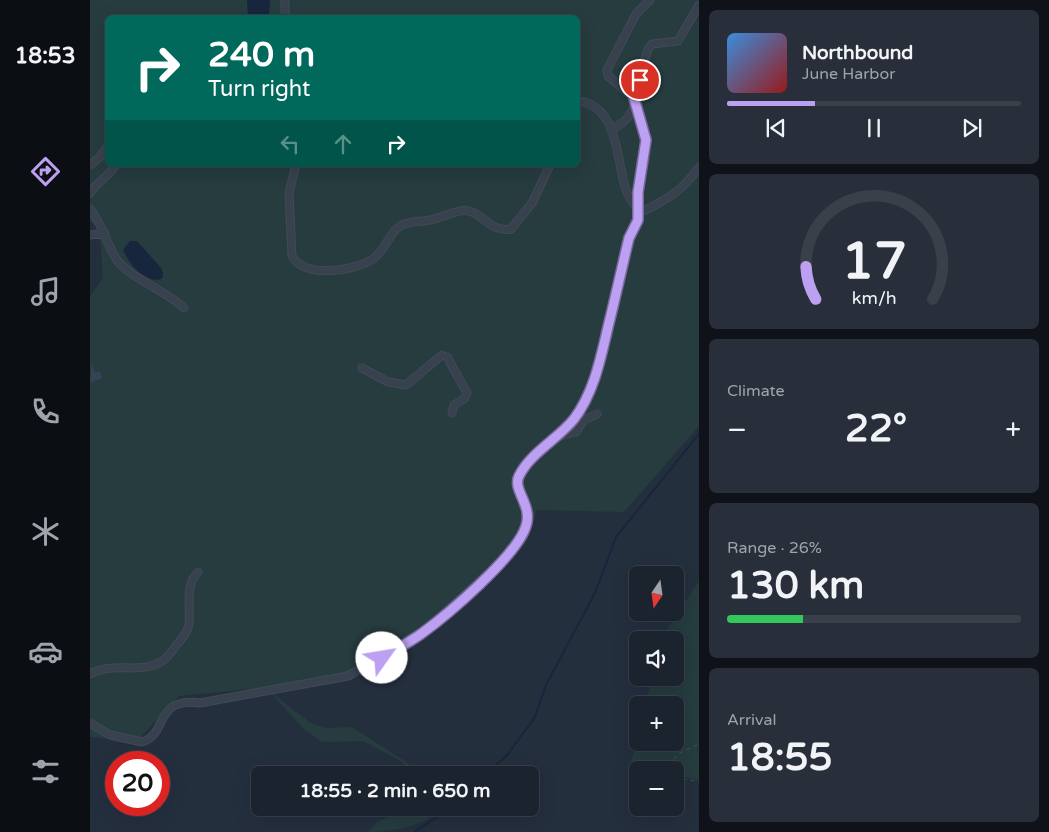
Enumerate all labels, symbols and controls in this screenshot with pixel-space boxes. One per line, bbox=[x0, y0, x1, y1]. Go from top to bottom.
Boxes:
text: 240 m bbox=[208, 34, 315, 76]
icon: right bbox=[125, 35, 190, 100]
text: Northbound bbox=[802, 42, 913, 64]
text: 18:53 bbox=[15, 43, 75, 69]
pin bbox=[619, 59, 661, 101]
text: June Harbor bbox=[802, 64, 895, 84]
icon: arrive bbox=[626, 66, 654, 94]
text: Turn right bbox=[208, 76, 310, 102]
icon: previous bbox=[762, 114, 790, 142]
icon: pause bbox=[860, 114, 888, 142]
icon: next bbox=[958, 114, 986, 142]
icon: left bbox=[276, 130, 304, 158]
icon: ahead bbox=[329, 130, 357, 158]
icon: right bbox=[382, 130, 410, 158]
icon: directions bbox=[28, 154, 63, 189]
text: 17 bbox=[841, 230, 907, 293]
icon: music bbox=[28, 274, 63, 309]
text: km/h bbox=[852, 288, 896, 309]
text: Climate bbox=[727, 381, 785, 401]
icon: phone bbox=[28, 394, 63, 429]
text: 22° bbox=[845, 406, 907, 452]
text: − bbox=[727, 413, 747, 447]
text: + bbox=[1005, 413, 1021, 447]
icon: climate bbox=[28, 514, 63, 549]
text: Range · 26% bbox=[727, 538, 822, 558]
text: 130 km bbox=[727, 563, 864, 609]
north arrow bbox=[629, 566, 684, 621]
map controls bbox=[629, 566, 684, 816]
position arrow bbox=[355, 631, 407, 683]
button: sound bbox=[629, 631, 684, 686]
icon: car bbox=[28, 634, 63, 669]
button: + bbox=[629, 696, 684, 751]
text: Arrival bbox=[727, 710, 776, 730]
text: 18:55 bbox=[727, 735, 832, 781]
speed limit sign: 20 bbox=[105, 751, 170, 816]
icon: filters bbox=[28, 754, 63, 789]
button: − bbox=[629, 761, 684, 816]
text: 18:55 · 2 min · 650 m bbox=[299, 780, 491, 802]

